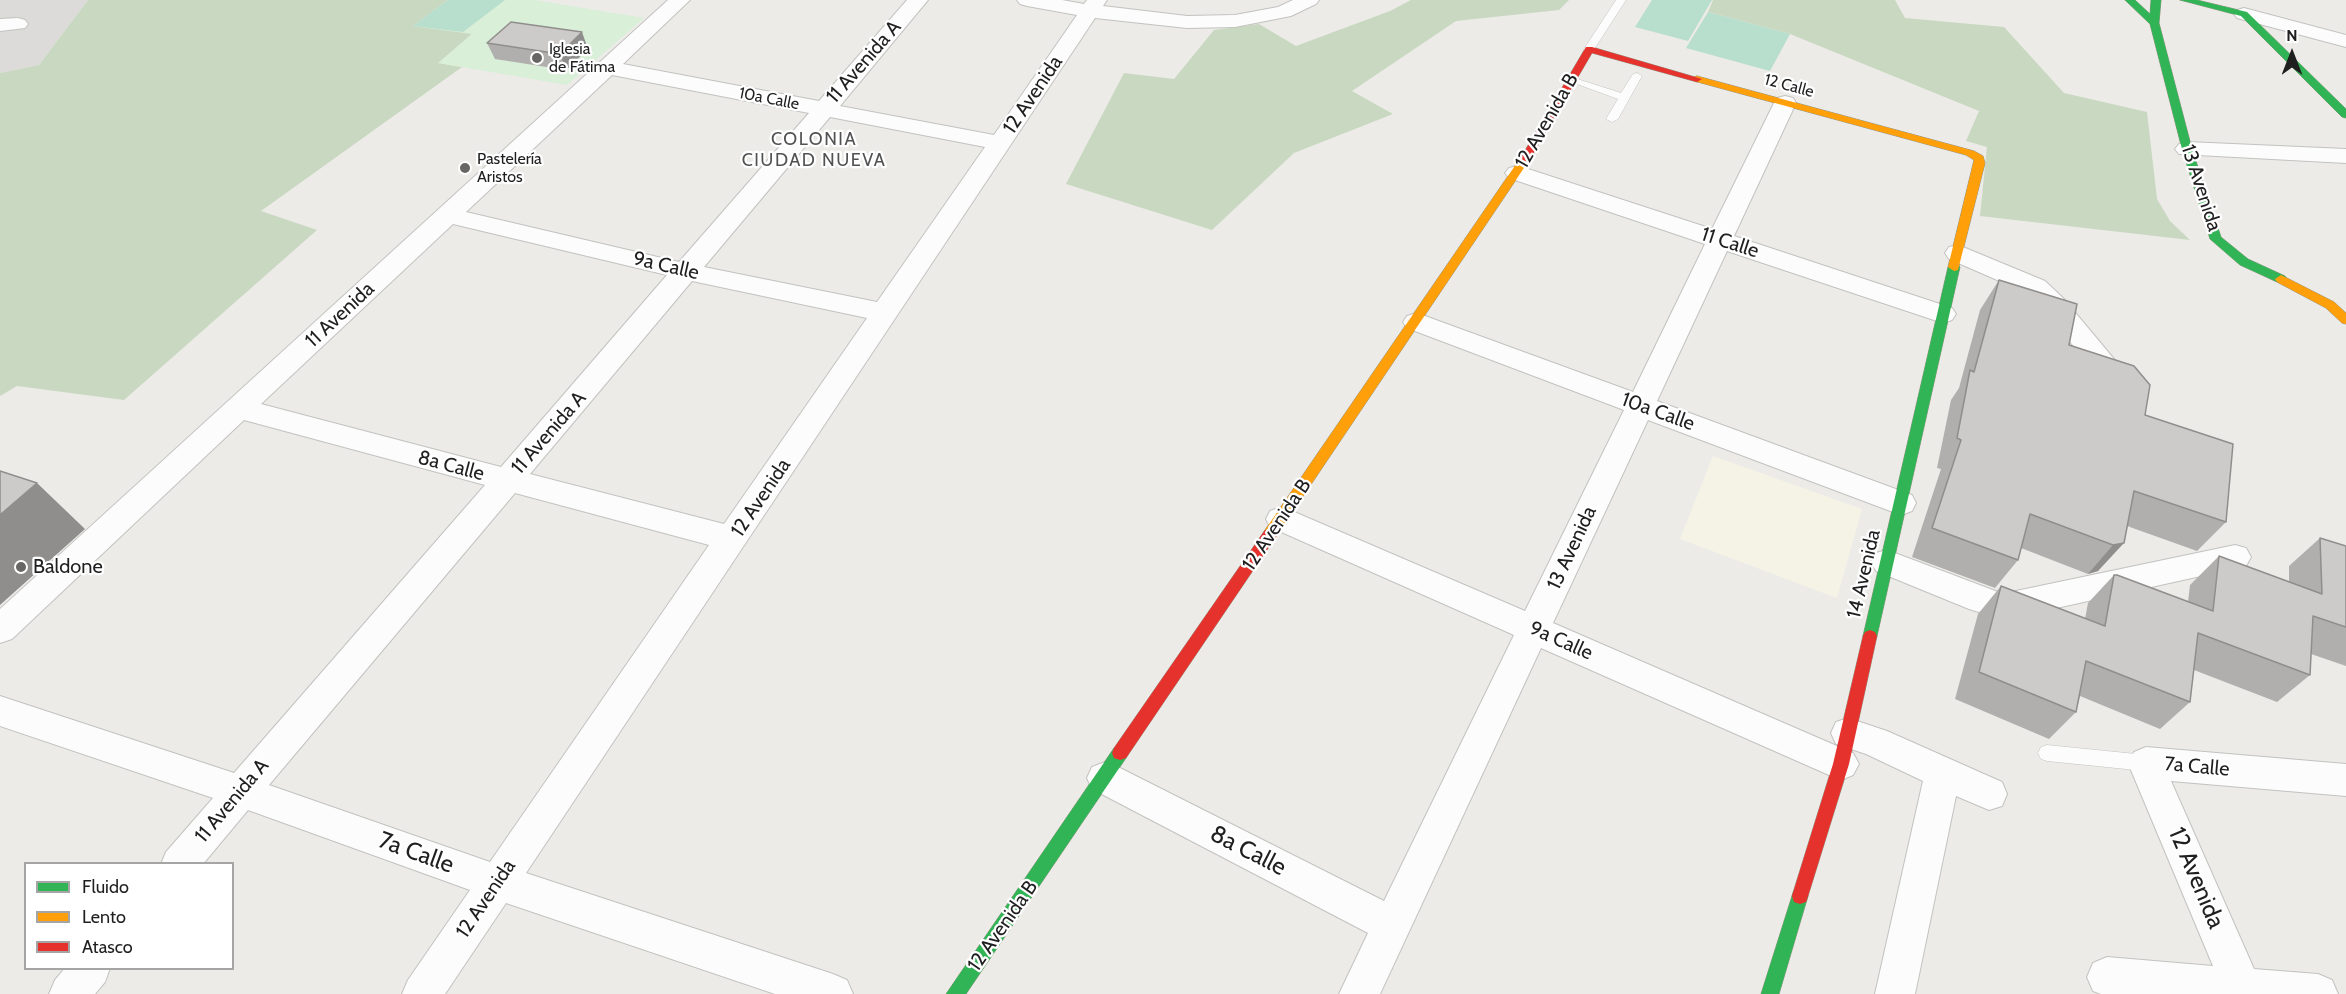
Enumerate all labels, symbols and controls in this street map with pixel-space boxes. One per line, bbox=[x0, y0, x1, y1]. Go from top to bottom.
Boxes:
street label: 11 Avenida A bbox=[821, 16, 907, 108]
north arrow bbox=[2262, 24, 2322, 84]
text: N bbox=[2286, 26, 2298, 45]
place label: Iglesia de Fátima bbox=[549, 39, 615, 77]
marker: Iglesia de Fátima bbox=[530, 51, 544, 65]
street label: 12 Avenida bbox=[998, 51, 1068, 139]
street label: 12 Avenida B bbox=[1510, 69, 1584, 173]
street label: 12 Calle bbox=[1762, 70, 1816, 102]
street label: 10a Calle bbox=[737, 84, 801, 114]
district label: COLONIA CIUDAD NUEVA bbox=[742, 129, 886, 172]
street label: 13 Avenida bbox=[2176, 142, 2226, 234]
place label: Pastelería Aristos bbox=[477, 149, 542, 187]
marker: Pastelería Aristos bbox=[458, 161, 472, 175]
street label: 11 Calle bbox=[1698, 222, 1762, 264]
street label: 9a Calle bbox=[631, 247, 701, 285]
street label: 11 Avenida bbox=[301, 277, 379, 353]
street label: 11 Avenida A bbox=[506, 387, 592, 479]
street label: 10a Calle bbox=[1618, 388, 1698, 436]
street label: 8a Calle bbox=[415, 446, 487, 486]
street label: 12 Avenida bbox=[726, 454, 796, 542]
street label: 12 Avenida B bbox=[1238, 475, 1316, 575]
street label: 13 Avenida bbox=[1542, 502, 1602, 594]
street label: 14 Avenida bbox=[1842, 527, 1886, 621]
place label: Baldone bbox=[33, 555, 103, 579]
marker: Baldone bbox=[14, 560, 28, 574]
street label: 9a Calle bbox=[1526, 616, 1596, 666]
street label: 7a Calle bbox=[2164, 752, 2230, 782]
street label: 11 Avenida A bbox=[190, 754, 274, 848]
street label: 8a Calle bbox=[1205, 820, 1291, 882]
street label: 12 Avenida bbox=[2162, 823, 2230, 933]
street label: 7a Calle bbox=[374, 826, 458, 880]
street label: 12 Avenida bbox=[451, 855, 521, 943]
legend bbox=[24, 862, 234, 970]
text: Fluido bbox=[82, 876, 129, 898]
street label: 12 Avenida B bbox=[963, 876, 1043, 976]
text: Lento bbox=[82, 906, 126, 928]
text: Atasco bbox=[82, 936, 133, 958]

